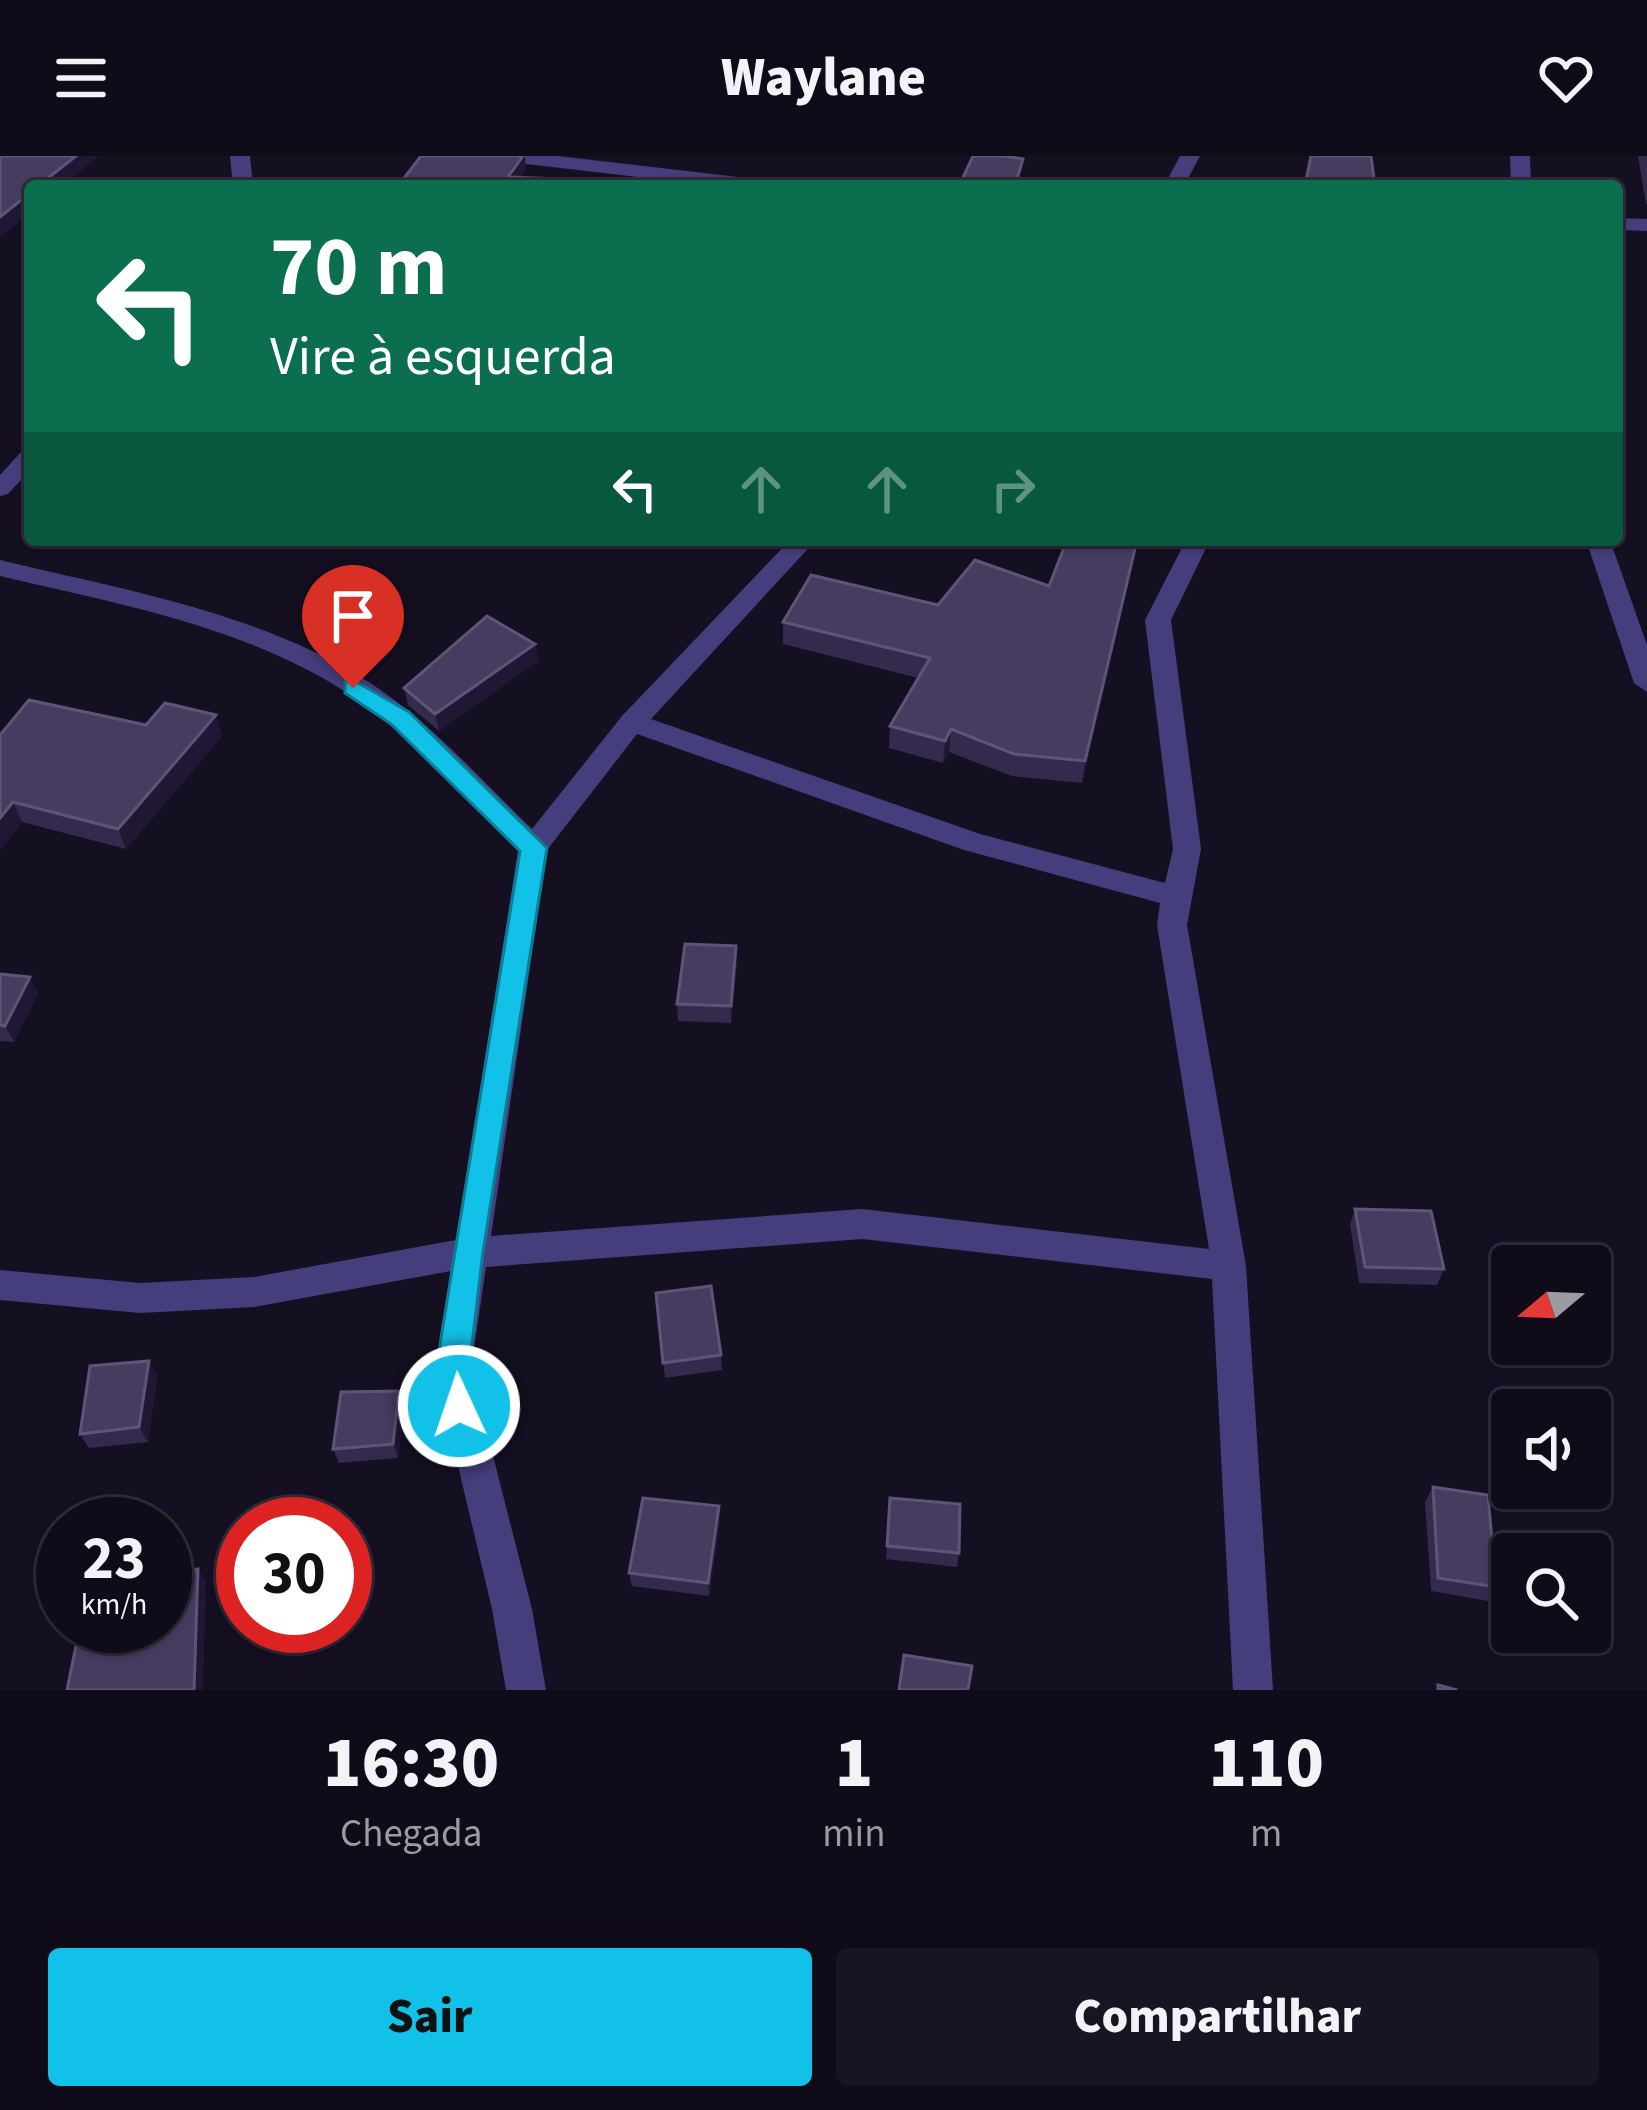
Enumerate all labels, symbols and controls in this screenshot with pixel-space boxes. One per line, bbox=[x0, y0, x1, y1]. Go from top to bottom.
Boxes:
text: Waylane bbox=[721, 40, 926, 117]
icon: menu bbox=[48, 45, 114, 111]
icon: heart bbox=[1533, 45, 1599, 111]
text: 70 m bbox=[270, 208, 448, 328]
icon: left bbox=[72, 228, 228, 384]
text: Vire à esquerda bbox=[270, 319, 616, 396]
icon: left bbox=[602, 456, 668, 522]
icon: ahead bbox=[728, 456, 794, 522]
icon: ahead bbox=[854, 456, 920, 522]
icon: right bbox=[980, 456, 1046, 522]
pin bbox=[302, 565, 404, 688]
icon: arrive bbox=[320, 583, 386, 649]
north arrow bbox=[1491, 1245, 1611, 1365]
map controls bbox=[1491, 1245, 1611, 1653]
position arrow bbox=[396, 1343, 522, 1469]
button: sound bbox=[1491, 1389, 1611, 1509]
speed limit sign: 30 bbox=[216, 1497, 372, 1653]
text: 23 bbox=[82, 1517, 146, 1602]
button: search bbox=[1491, 1533, 1611, 1653]
text: km/h bbox=[81, 1583, 147, 1626]
text: 16:30 bbox=[323, 1712, 499, 1815]
text: 1 bbox=[835, 1712, 873, 1815]
text: 110 bbox=[1209, 1712, 1324, 1815]
text: Chegada bbox=[340, 1806, 482, 1862]
text: min bbox=[822, 1806, 886, 1862]
text: m bbox=[1250, 1806, 1282, 1862]
button: Sair bbox=[48, 1948, 812, 2086]
button: Compartilhar bbox=[836, 1948, 1599, 2086]

